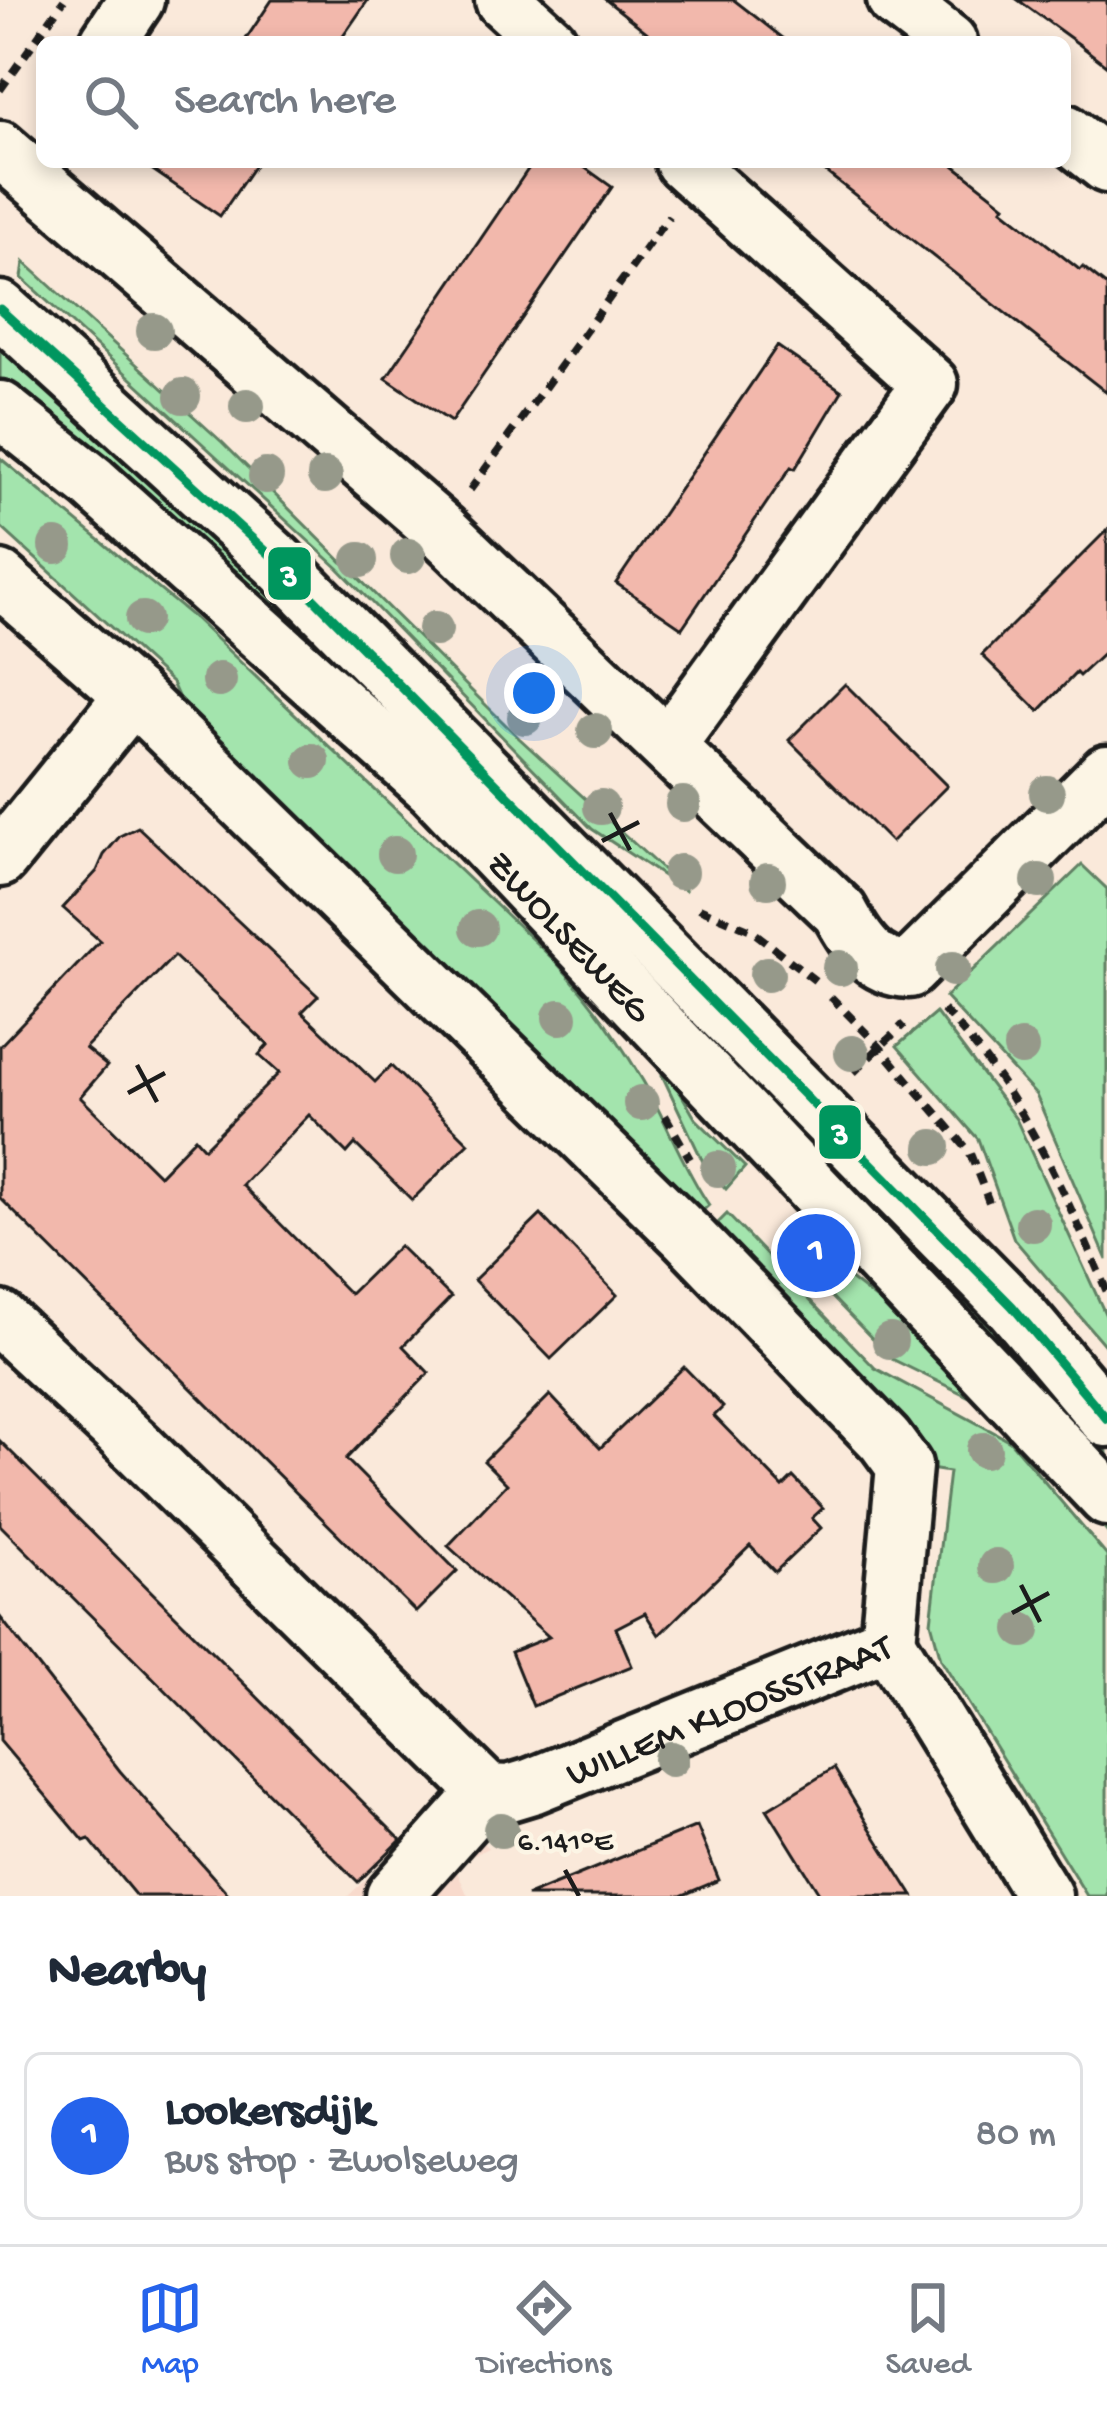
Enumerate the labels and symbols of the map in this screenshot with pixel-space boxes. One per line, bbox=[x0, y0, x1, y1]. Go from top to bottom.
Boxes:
line badge: 3 bbox=[266, 545, 313, 602]
text: 3 bbox=[279, 560, 298, 598]
your location bbox=[504, 663, 564, 723]
street label: ZWOLSEWEG bbox=[474, 843, 660, 1036]
line badge: 3 bbox=[817, 1103, 863, 1161]
text: 3 bbox=[830, 1118, 849, 1156]
pin: 1 bbox=[777, 1208, 855, 1298]
street label: WILLEM KLOOSSTRAAT bbox=[561, 1626, 902, 1800]
text: 6.141°E bbox=[517, 1827, 614, 1862]

